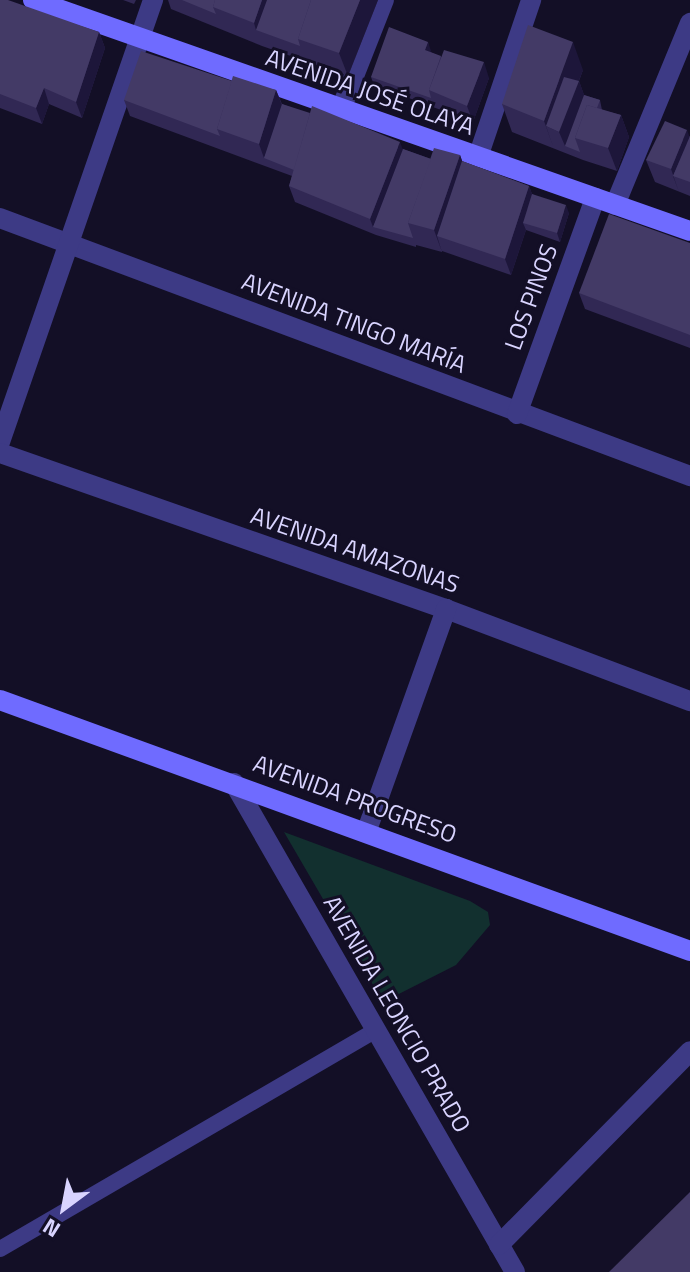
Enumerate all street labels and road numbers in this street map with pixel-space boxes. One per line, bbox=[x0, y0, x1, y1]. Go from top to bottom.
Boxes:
street label: AVENIDA JOSÉ OLAYA bbox=[262, 43, 478, 141]
street label: LOS PINOS bbox=[499, 240, 563, 354]
street label: AVENIDA TINGO MARÍA bbox=[238, 267, 470, 379]
street label: AVENIDA AMAZONAS bbox=[247, 501, 463, 599]
street label: AVENIDA PROGRESO bbox=[249, 749, 461, 849]
street label: AVENIDA LEONCIO PRADO bbox=[317, 890, 477, 1138]

